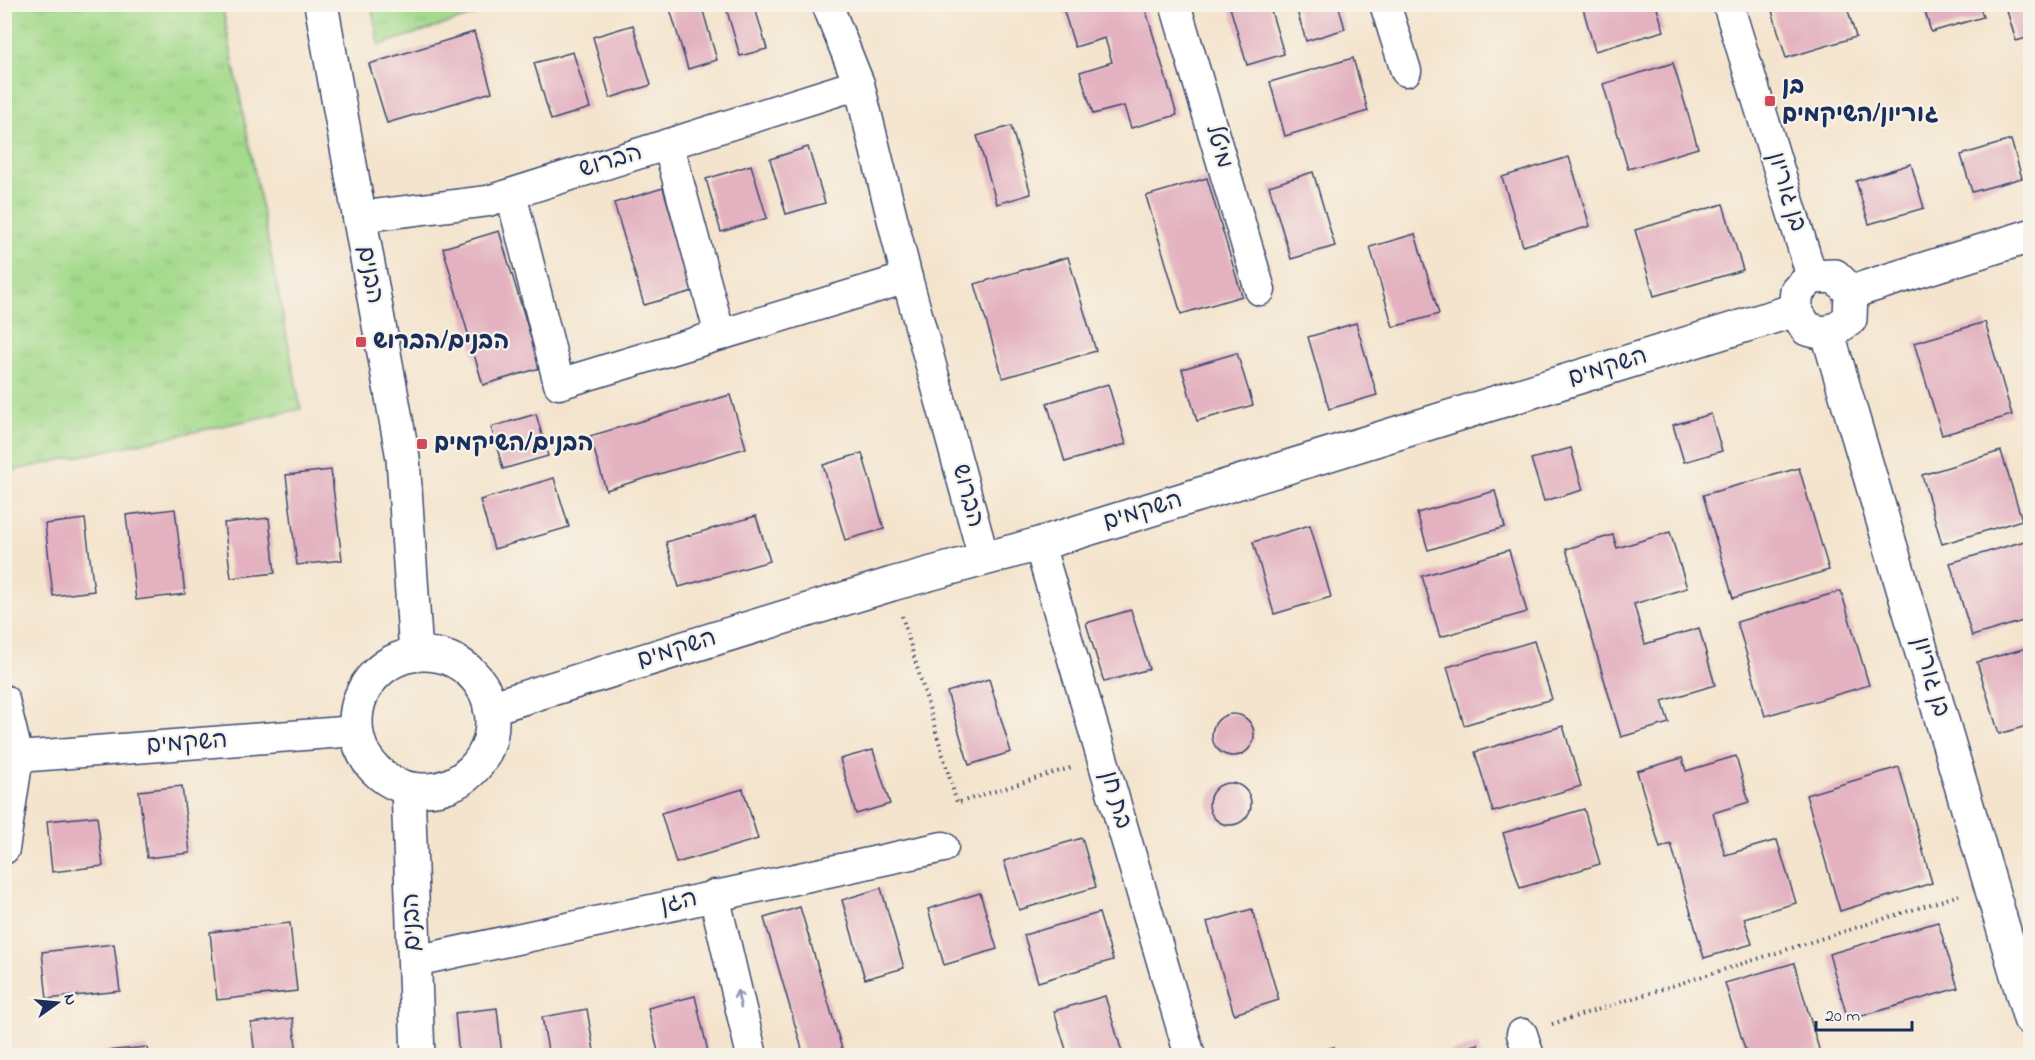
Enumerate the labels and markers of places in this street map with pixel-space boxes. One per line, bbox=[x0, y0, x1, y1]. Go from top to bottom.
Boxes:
place label: בן גוריון/השיקמים bbox=[1782, 70, 1938, 133]
marker: בן גוריון/השיקמים bbox=[1763, 94, 1777, 108]
place label: הבנים/הברוש bbox=[373, 325, 509, 360]
marker: הבנים/הברוש bbox=[354, 335, 368, 349]
place label: הבנים/השיקמים bbox=[434, 427, 594, 462]
marker: הבנים/השיקמים bbox=[415, 437, 429, 451]

